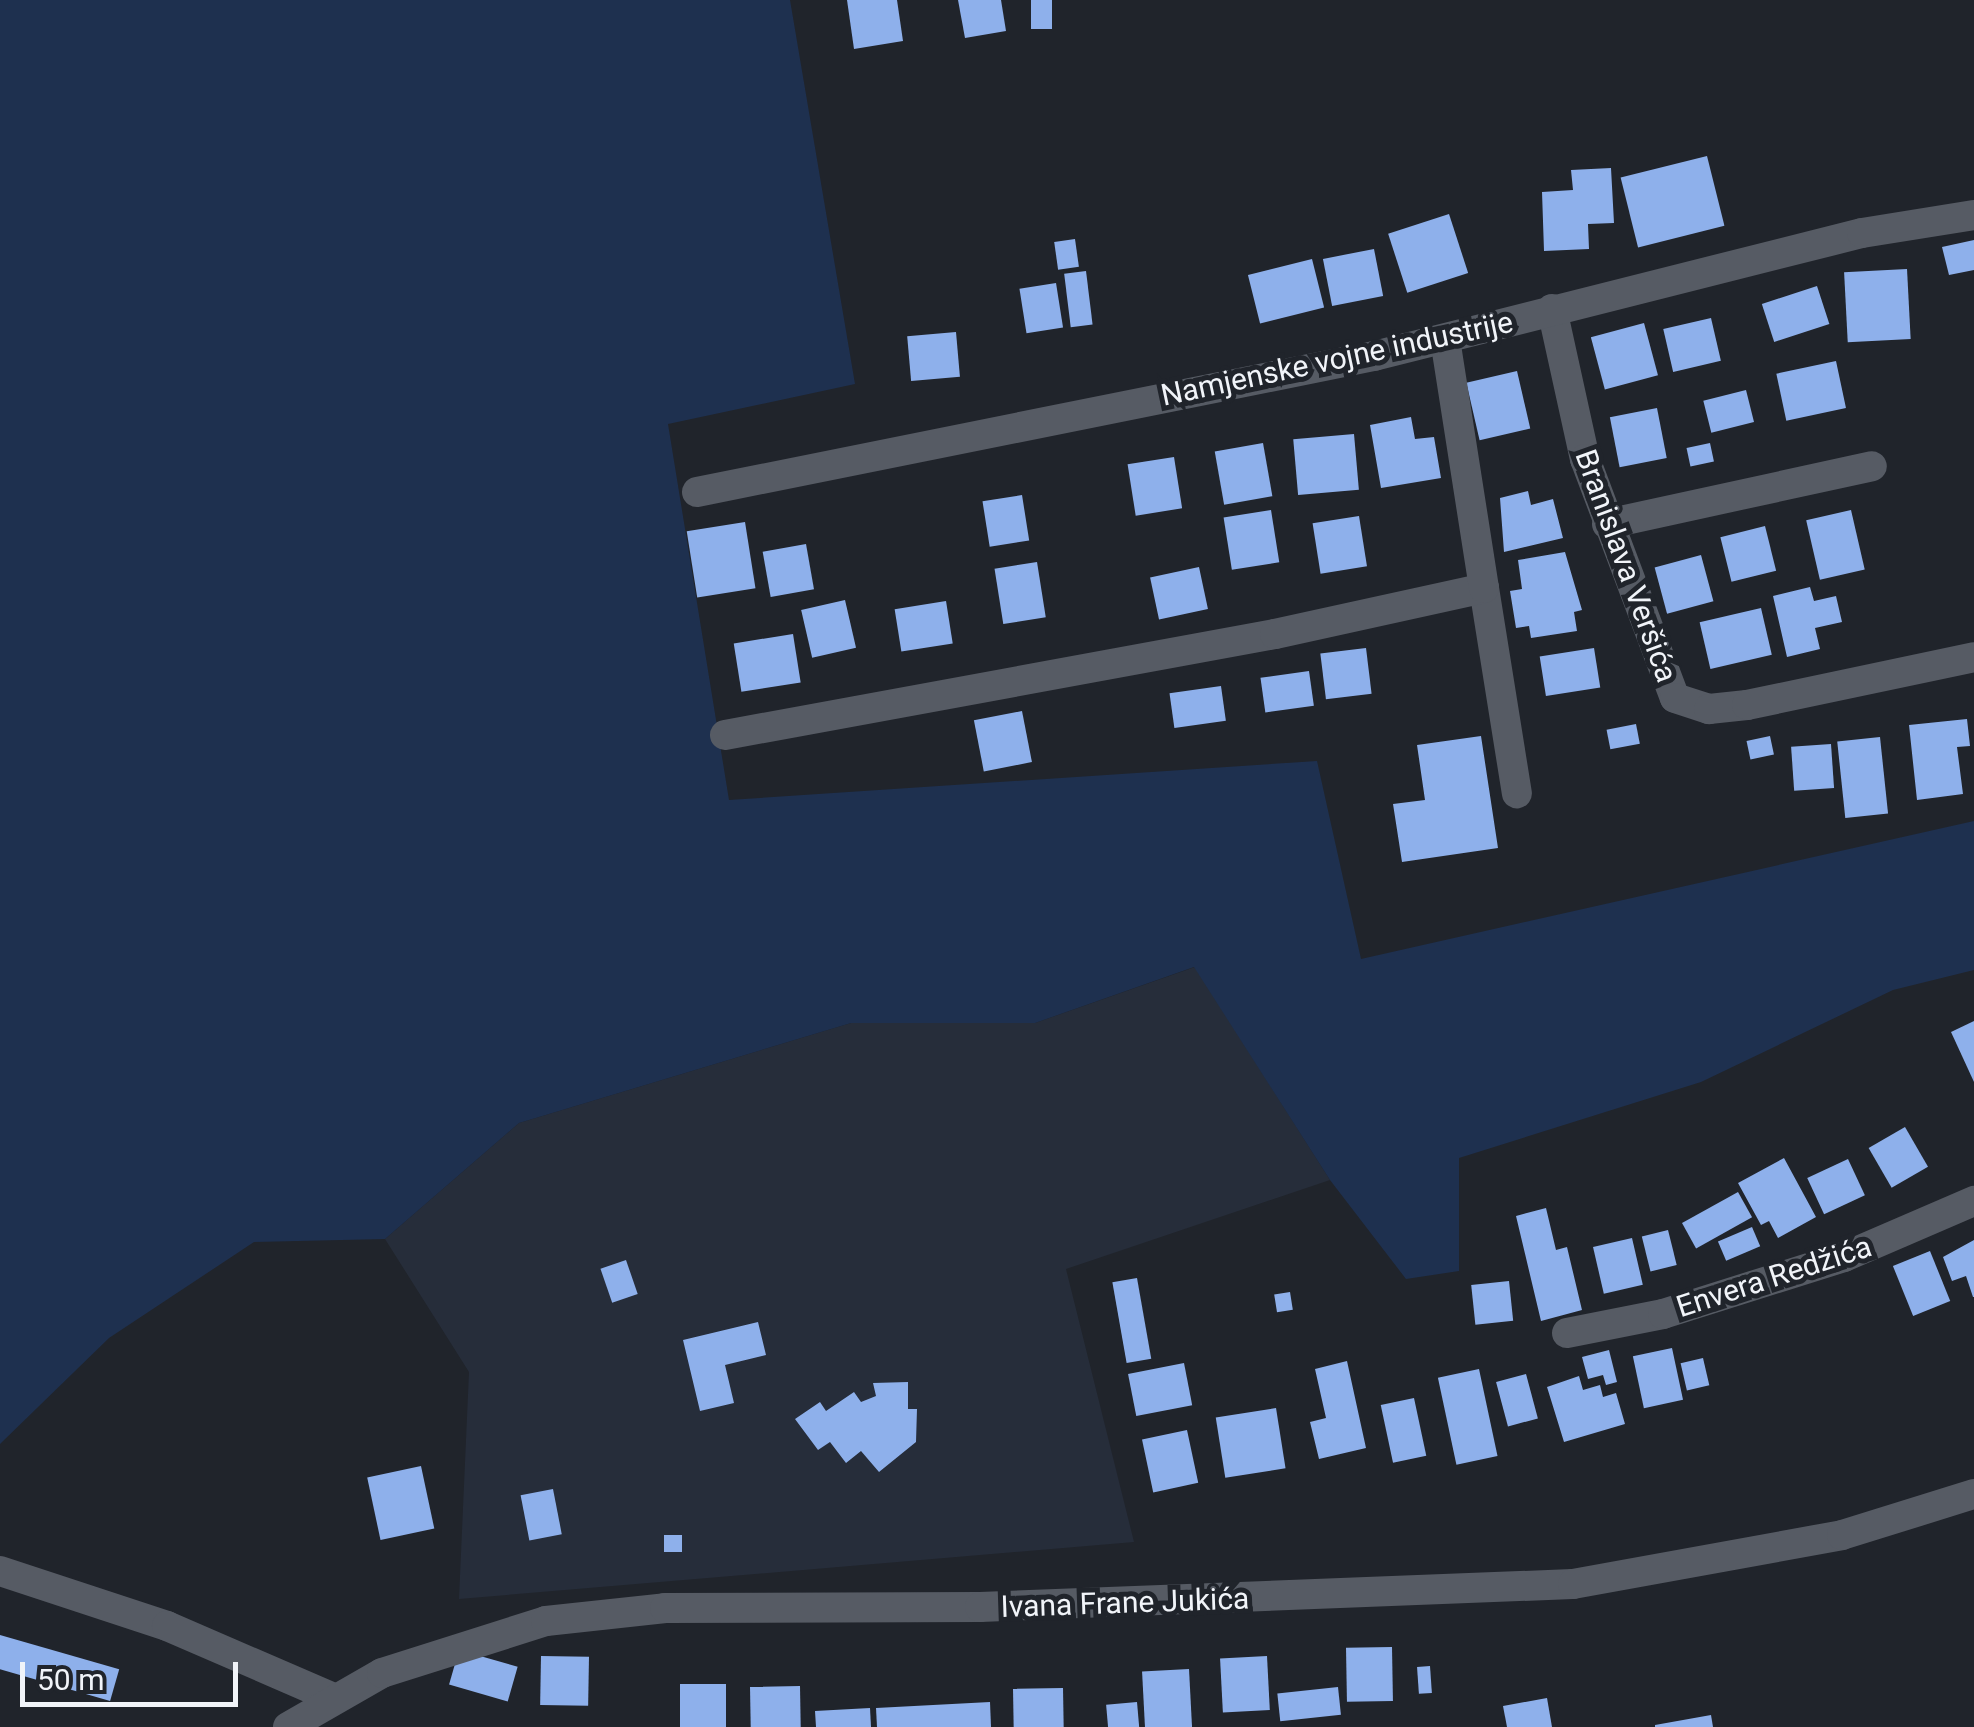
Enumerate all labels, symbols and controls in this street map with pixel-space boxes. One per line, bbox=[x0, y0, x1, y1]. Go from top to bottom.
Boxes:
street label: Namjenske vojne industrije bbox=[1158, 304, 1516, 414]
street label: Branislava Veršića bbox=[1567, 445, 1685, 687]
street label: Envera Redžića bbox=[1672, 1229, 1876, 1325]
street label: Ivana Frane Jukića bbox=[1000, 1581, 1250, 1625]
scale bar bbox=[25, 1642, 242, 1704]
text: 50 m bbox=[37, 1662, 104, 1697]

